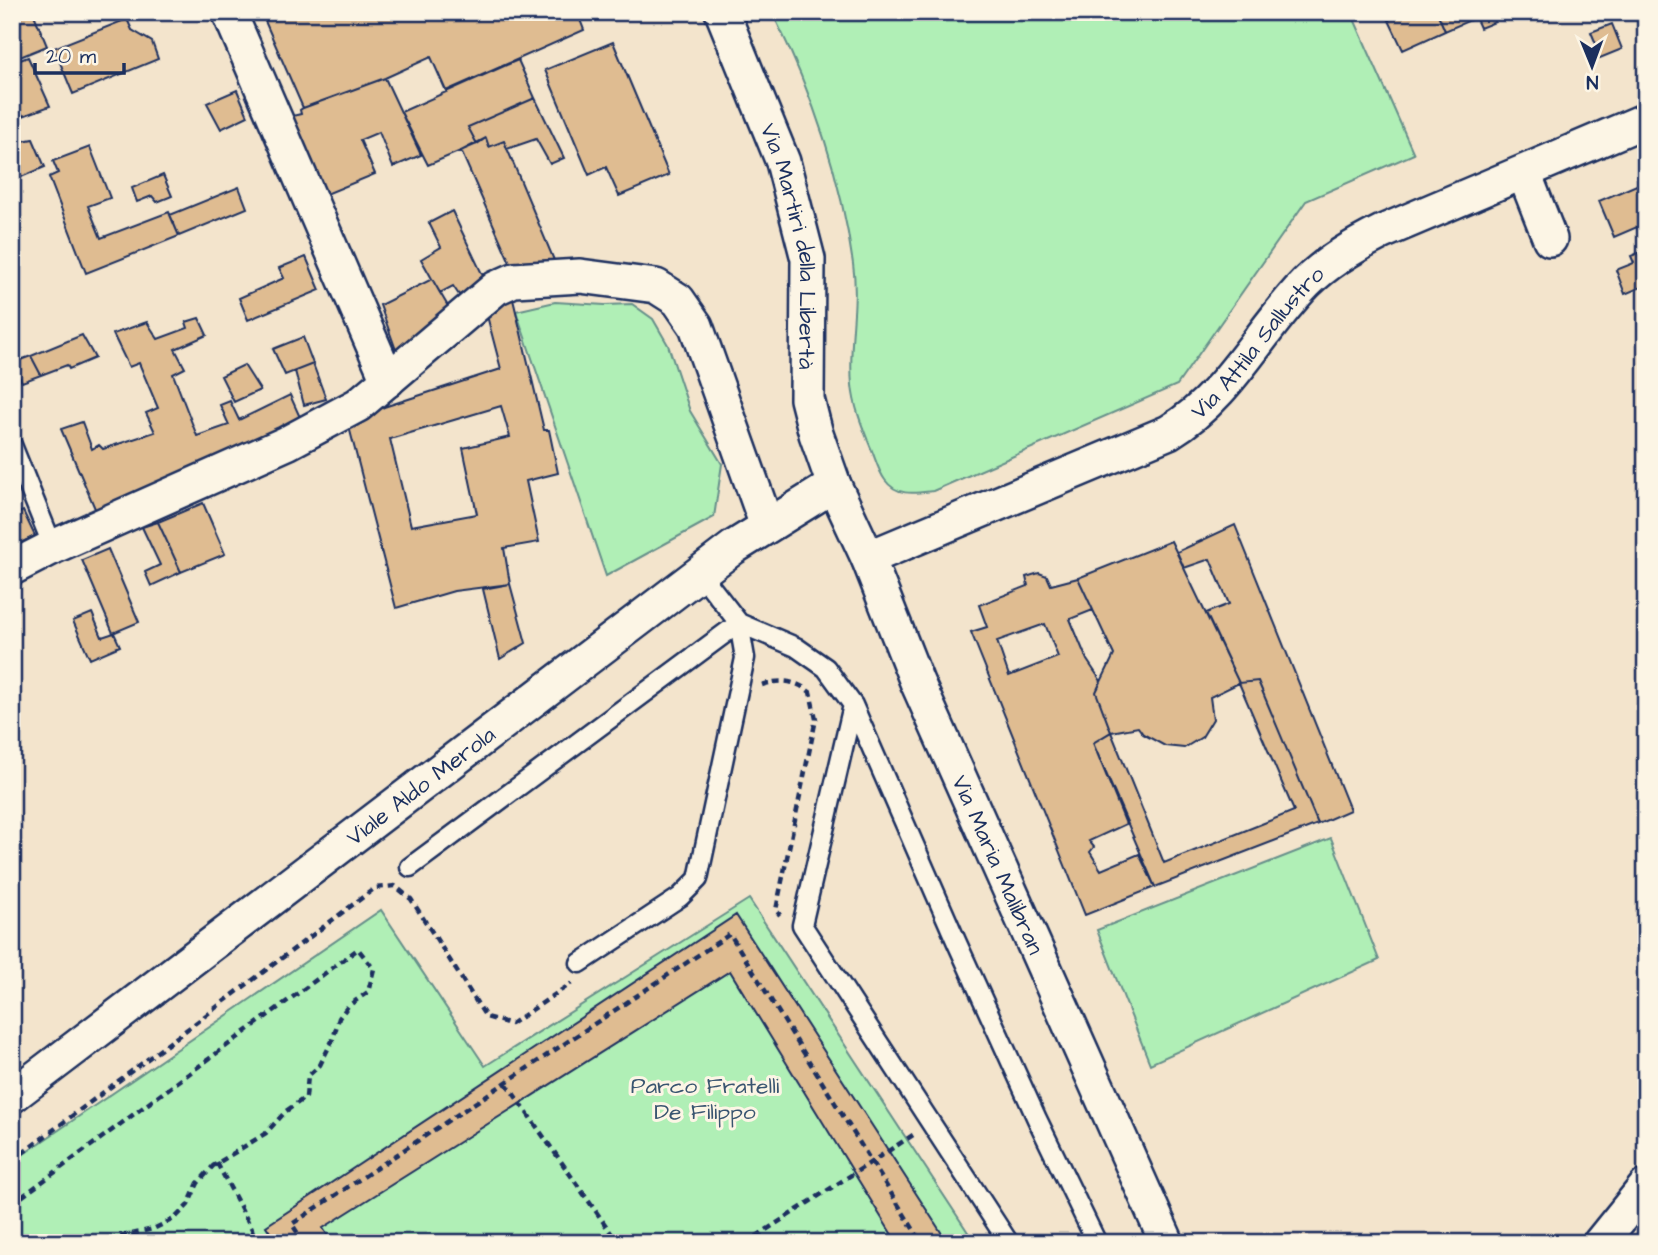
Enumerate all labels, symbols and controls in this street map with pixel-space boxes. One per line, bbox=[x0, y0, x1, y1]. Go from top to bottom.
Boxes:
scale bar bbox=[35, 32, 124, 76]
north arrow bbox=[1556, 32, 1626, 102]
text: 20 m bbox=[46, 42, 97, 71]
text: N bbox=[1586, 68, 1598, 95]
street label: Via Martiri della Libertà bbox=[752, 119, 824, 370]
street label: Via Attila Sallustro bbox=[1184, 259, 1332, 427]
street label: Viale Aldo Merola bbox=[340, 719, 502, 853]
street label: Via Maria Malibran bbox=[943, 770, 1051, 960]
park label: Parco Fratelli De Filippo bbox=[631, 1070, 780, 1128]

